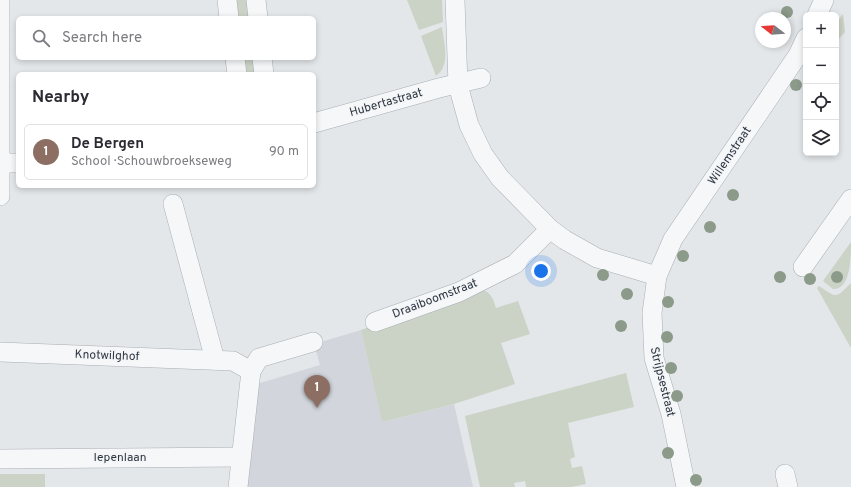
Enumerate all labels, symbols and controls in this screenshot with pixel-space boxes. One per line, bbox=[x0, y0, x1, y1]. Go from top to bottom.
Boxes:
north arrow bbox=[755, 12, 791, 48]
map controls bbox=[803, 12, 839, 156]
button: + bbox=[803, 12, 839, 48]
search box bbox=[16, 16, 316, 60]
icon: search bbox=[30, 27, 52, 49]
text: Search here bbox=[62, 29, 142, 48]
button: − bbox=[803, 48, 839, 84]
button: locate bbox=[803, 84, 839, 120]
street label: Hubertastraat bbox=[348, 85, 424, 121]
text: Nearby bbox=[32, 87, 89, 109]
button: layers bbox=[803, 120, 839, 156]
street label: Willemstraat bbox=[705, 124, 755, 188]
text: De Bergen bbox=[71, 135, 144, 154]
text: 1 bbox=[43, 144, 49, 160]
text: 90 m bbox=[269, 144, 299, 160]
text: School · Schouwbroekseweg bbox=[71, 154, 232, 170]
your location bbox=[531, 261, 551, 281]
street label: Draaiboomstraat bbox=[390, 275, 480, 323]
street label: Strijpsestraat bbox=[646, 345, 678, 419]
street label: Knotwilghof bbox=[74, 347, 140, 365]
pin: 1 bbox=[304, 375, 330, 408]
street label: Iepenlaan bbox=[93, 450, 147, 466]

